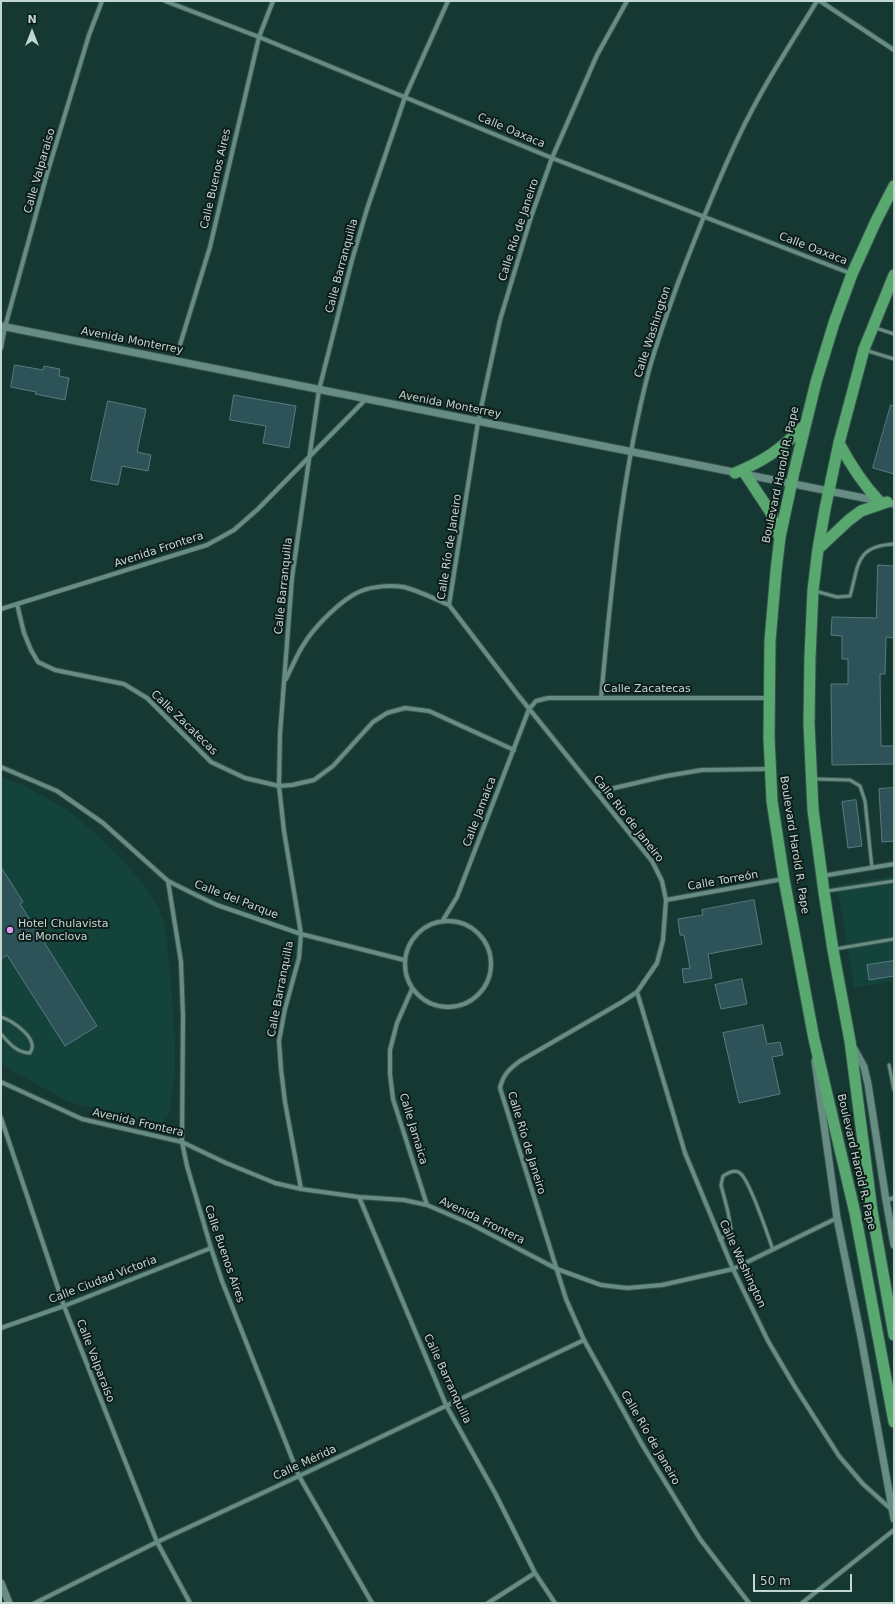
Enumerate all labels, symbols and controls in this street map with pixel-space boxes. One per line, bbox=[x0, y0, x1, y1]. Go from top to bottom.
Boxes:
north arrow bbox=[12, 12, 52, 52]
text: N bbox=[27, 13, 37, 26]
street label: Calle Oaxaca bbox=[475, 111, 547, 151]
street label: Calle Valparaíso bbox=[22, 127, 58, 215]
street label: Calle Buenos Aires bbox=[198, 128, 234, 230]
street label: Calle Río de Janeiro bbox=[496, 177, 542, 283]
street label: Calle Barranquilla bbox=[323, 217, 361, 315]
street label: Calle Oaxaca bbox=[777, 230, 849, 268]
street label: Calle Washington bbox=[632, 285, 674, 379]
street label: Avenida Monterrey bbox=[80, 325, 184, 357]
street label: Avenida Monterrey bbox=[398, 389, 502, 421]
street label: Boulevard Harold R. Pape bbox=[760, 405, 802, 545]
street label: Calle Río de Janeiro bbox=[435, 493, 465, 601]
street label: Avenida Frontera bbox=[113, 529, 205, 571]
street label: Calle Barranquilla bbox=[272, 537, 296, 635]
street label: Calle Zacatecas bbox=[603, 682, 691, 696]
street label: Calle Zacatecas bbox=[148, 688, 220, 758]
street label: Calle Río de Janeiro bbox=[590, 773, 666, 865]
street label: Calle Jamaica bbox=[461, 775, 499, 849]
street label: Boulevard Harold R. Pape bbox=[777, 775, 811, 915]
street label: Calle Torreón bbox=[687, 868, 759, 894]
street label: Calle del Parque bbox=[192, 878, 280, 922]
place label: Hotel Chulavista de Monclova bbox=[18, 917, 108, 943]
marker: Hotel Chulavista de Monclova bbox=[5, 925, 15, 935]
street label: Calle Barranquilla bbox=[265, 940, 297, 1038]
street label: Calle Río de Janeiro bbox=[504, 1090, 548, 1196]
street label: Calle Jamaica bbox=[396, 1092, 430, 1166]
street label: Boulevard Harold R. Pape bbox=[834, 1093, 878, 1231]
street label: Avenida Frontera bbox=[91, 1106, 185, 1140]
street label: Avenida Frontera bbox=[437, 1195, 527, 1247]
street label: Calle Buenos Aires bbox=[201, 1203, 247, 1305]
street label: Calle Washington bbox=[716, 1218, 768, 1310]
street label: Calle Ciudad Victoria bbox=[47, 1253, 159, 1307]
street label: Calle Valparaíso bbox=[73, 1318, 117, 1404]
street label: Calle Barranquilla bbox=[420, 1332, 474, 1426]
street label: Calle Río de Janeiro bbox=[618, 1388, 682, 1488]
street label: Calle Mérida bbox=[271, 1443, 339, 1483]
scale bar bbox=[755, 1566, 854, 1592]
text: 50 m bbox=[760, 1574, 791, 1588]

